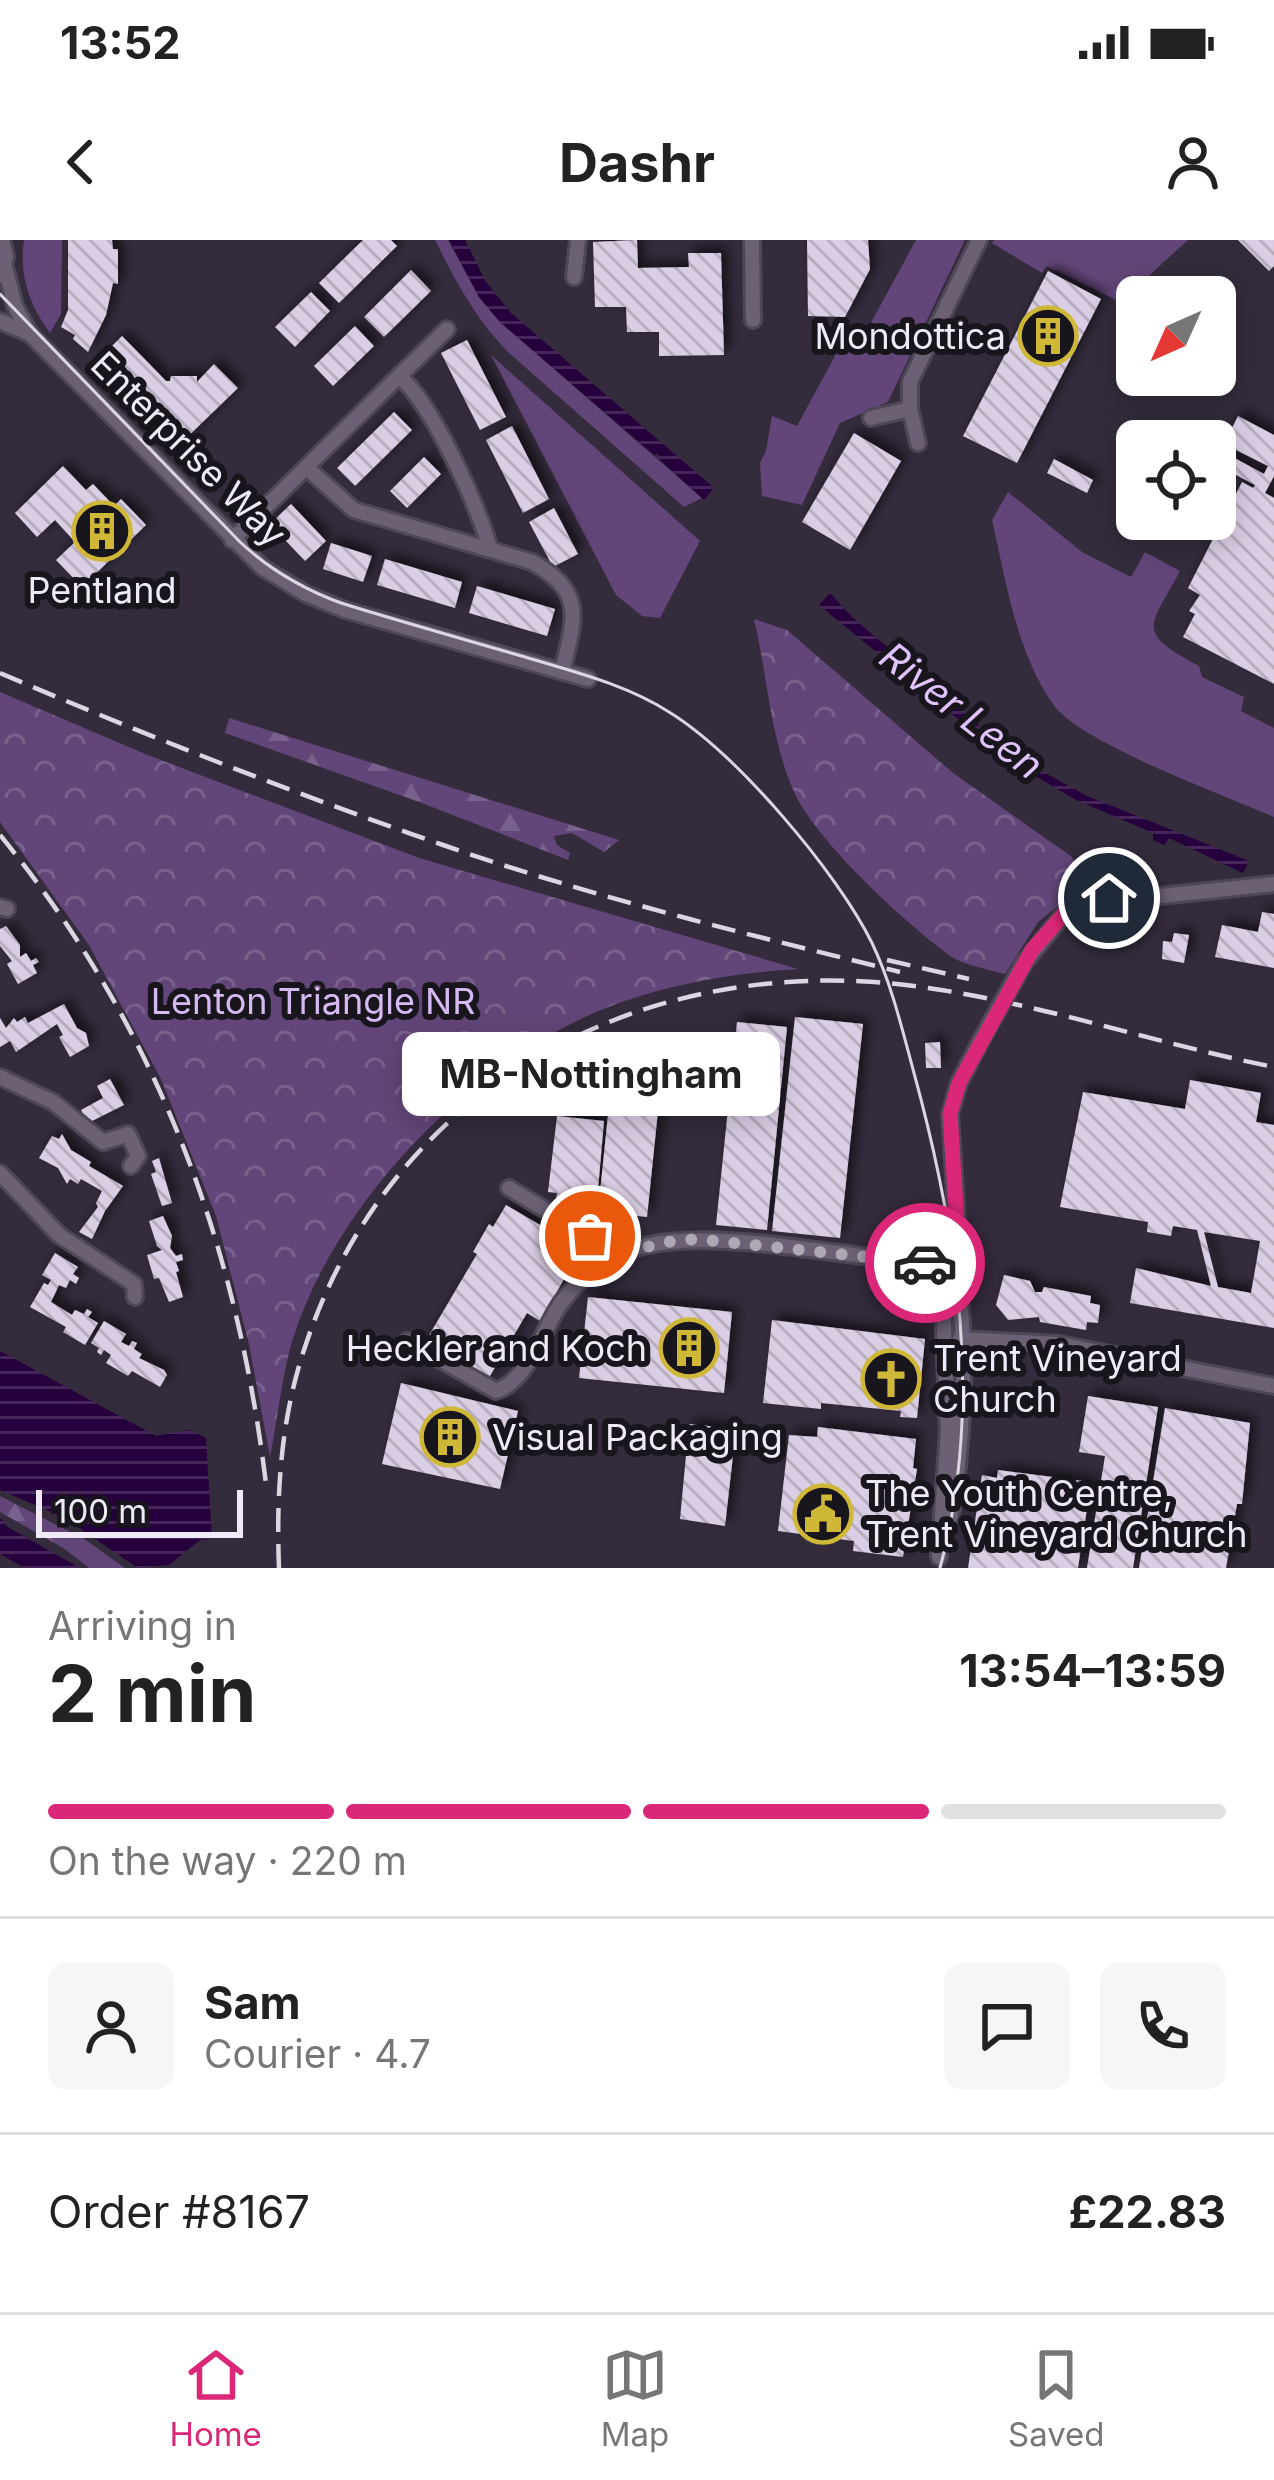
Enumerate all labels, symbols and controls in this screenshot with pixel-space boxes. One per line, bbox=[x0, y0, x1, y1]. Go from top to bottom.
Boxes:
text: 13:52 bbox=[60, 15, 181, 70]
icon: back bbox=[48, 129, 114, 195]
icon: person bbox=[1160, 129, 1226, 195]
text: Dashr bbox=[559, 130, 715, 195]
north arrow bbox=[1116, 276, 1236, 396]
map controls bbox=[1116, 276, 1236, 540]
building icon: Mondottica bbox=[1017, 305, 1079, 367]
place label: Mondottica bbox=[814, 314, 1006, 358]
street label: Enterprise Way bbox=[82, 342, 296, 556]
button: locate bbox=[1116, 420, 1236, 540]
building icon: Pentland bbox=[71, 500, 133, 562]
place label: Pentland bbox=[27, 568, 177, 612]
water label: River Leen bbox=[871, 632, 1053, 788]
pin bbox=[1058, 847, 1160, 949]
icon: home bbox=[1076, 865, 1142, 931]
park label: Lenton Triangle NR bbox=[151, 979, 475, 1023]
callout: MB-Nottingham bbox=[401, 1032, 779, 1116]
text: MB-Nottingham bbox=[439, 1050, 743, 1097]
pin bbox=[539, 1185, 641, 1287]
icon: bag bbox=[557, 1203, 623, 1269]
courier bbox=[865, 1203, 985, 1323]
icon: car bbox=[892, 1230, 958, 1296]
building icon: Heckler and Koch bbox=[658, 1317, 720, 1379]
place label: Heckler and Koch bbox=[346, 1326, 647, 1370]
place label: Trent Vineyard Church bbox=[933, 1336, 1182, 1421]
church icon: Trent Vineyard Church bbox=[860, 1348, 922, 1410]
building icon: Visual Packaging bbox=[419, 1406, 481, 1468]
place label: Visual Packaging bbox=[492, 1415, 783, 1459]
place label: The Youth Centre, Trent Vineyard Church bbox=[865, 1471, 1248, 1556]
public building icon: The Youth Centre, Trent Vineyard Church bbox=[792, 1483, 854, 1545]
scale bar bbox=[36, 1484, 243, 1537]
text: 100 m bbox=[54, 1491, 147, 1531]
text: Arriving in bbox=[48, 1602, 237, 1649]
text: 13:54–13:59 bbox=[959, 1643, 1226, 1698]
text: 2 min bbox=[48, 1646, 256, 1741]
text: On the way · 220 m bbox=[48, 1837, 407, 1884]
button: person bbox=[48, 1963, 174, 2089]
button: chat bbox=[944, 1963, 1070, 2089]
button: phone bbox=[1100, 1963, 1226, 2089]
text: Sam bbox=[204, 1975, 301, 2030]
text: Courier · 4.7 bbox=[204, 2030, 431, 2077]
text: Order #8167 bbox=[48, 2184, 310, 2239]
text: £22.83 bbox=[1068, 2184, 1226, 2239]
tab: Home bbox=[169, 2342, 262, 2454]
tab: Map bbox=[601, 2342, 669, 2454]
tab: Saved bbox=[1008, 2342, 1105, 2454]

